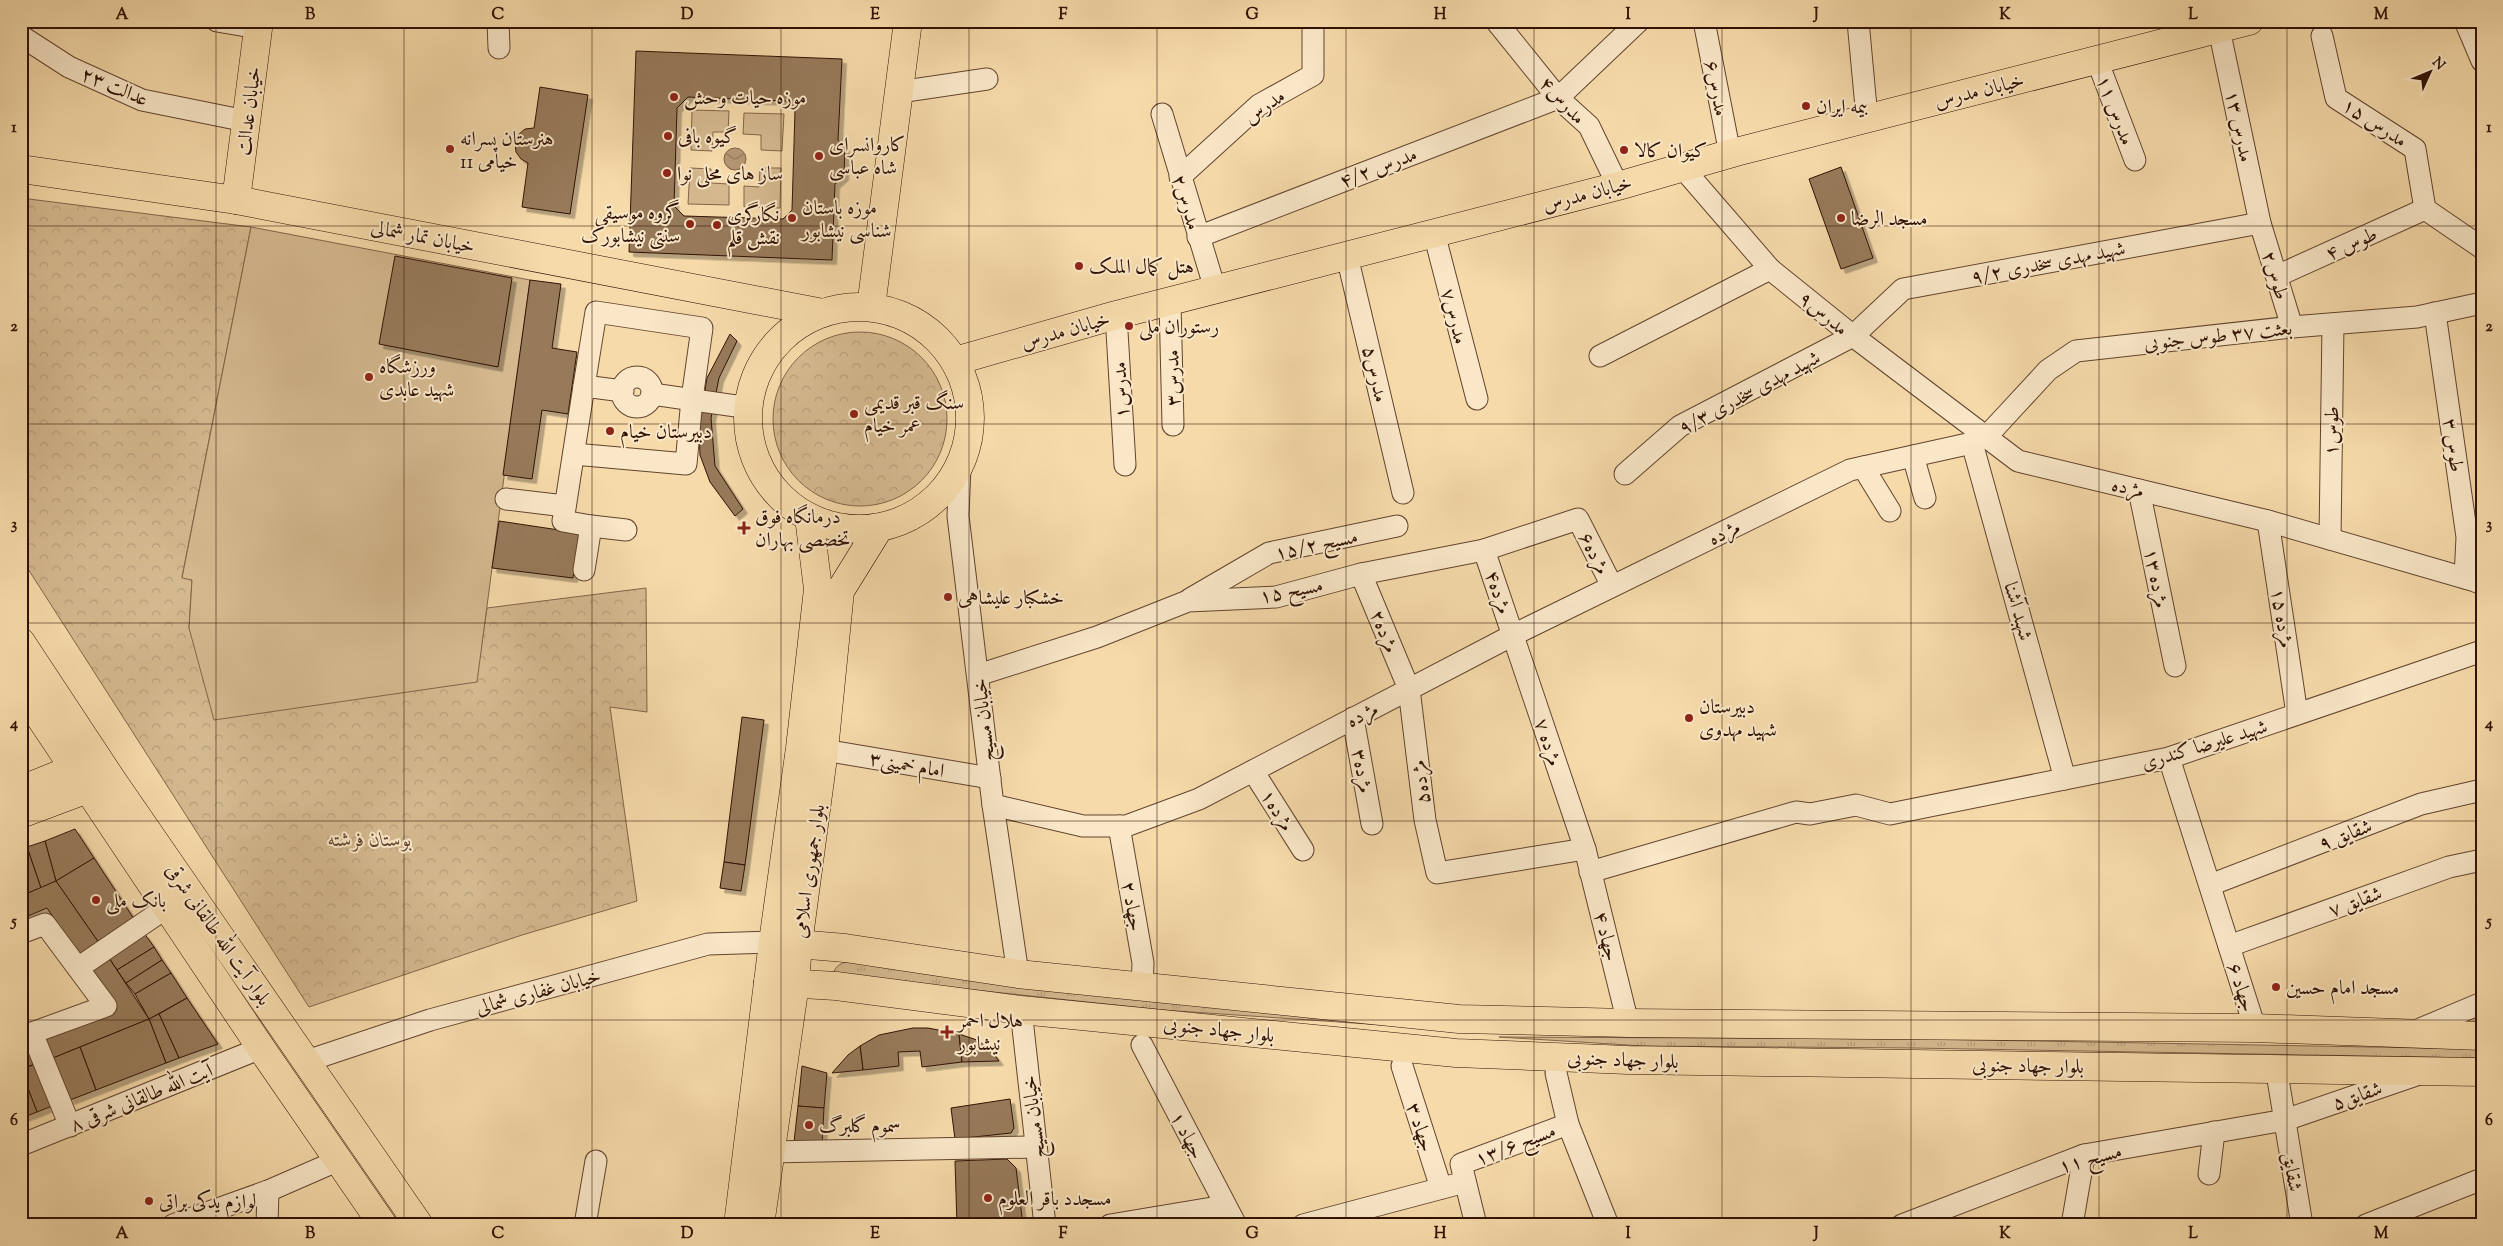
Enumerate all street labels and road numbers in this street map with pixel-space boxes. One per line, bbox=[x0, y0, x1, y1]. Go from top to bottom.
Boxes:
street label: مدرس۶ bbox=[1695, 58, 1734, 119]
street label: عدالت ۲۳ bbox=[76, 61, 152, 115]
street label: خیابان عدالت bbox=[231, 65, 270, 157]
street label: خیابان مدرس bbox=[1932, 67, 2028, 118]
street label: مدرس۴ bbox=[1531, 71, 1591, 132]
street label: مدرس ۱۱ bbox=[2087, 72, 2140, 150]
street label: مدرس bbox=[1239, 83, 1292, 133]
street label: مدرس ۱۳ bbox=[2216, 88, 2259, 165]
street label: مدرس ۱۵ bbox=[2335, 92, 2412, 156]
street label: مدرس ۴/۲ bbox=[1336, 141, 1422, 197]
street label: خیابان مدرس bbox=[1540, 170, 1636, 221]
street label: مدرس۲ bbox=[1162, 171, 1207, 234]
street label: خیابان تمار شمالی bbox=[368, 214, 477, 263]
street label: طوس ۴ bbox=[2321, 221, 2383, 270]
street label: شهید مهدی سخدری ۹/۲ bbox=[1969, 235, 2128, 294]
street label: طوس۲ bbox=[2252, 248, 2295, 304]
street label: مدرس۷ bbox=[1432, 286, 1474, 348]
street label: مدرس۹ bbox=[1791, 286, 1854, 344]
street label: خیابان مدرس bbox=[1018, 306, 1114, 359]
street label: بعثت ۳۷ طوس جنوبی bbox=[2143, 315, 2294, 360]
street label: مدرس۵ bbox=[1353, 344, 1394, 405]
street label: شهید مهدی سخدری ۹/۳ bbox=[1674, 345, 1826, 444]
street label: مدرس۳ bbox=[1160, 349, 1189, 407]
street label: مدرس۱ bbox=[1107, 361, 1138, 419]
street label: طوس۱ bbox=[2319, 406, 2348, 456]
street label: طوس ۳ bbox=[2433, 417, 2470, 474]
street label: مژده bbox=[2108, 472, 2147, 507]
street label: مژده bbox=[1704, 514, 1746, 554]
street label: مسیح ۱۵/۲ bbox=[1272, 523, 1361, 570]
street label: مژده۶ bbox=[1570, 528, 1616, 581]
street label: مژده ۱۳ bbox=[2135, 546, 2175, 611]
street label: مژده۴ bbox=[1476, 567, 1518, 619]
street label: مسیح ۱۵ bbox=[1257, 572, 1326, 614]
street label: شهبد آشنا bbox=[1994, 579, 2039, 644]
street label: مژده ۱۵ bbox=[2261, 586, 2300, 651]
street label: مژده۲ bbox=[1361, 606, 1404, 658]
street label: خیابان مسیح bbox=[967, 677, 1005, 763]
street label: مژده bbox=[1342, 696, 1384, 737]
street label: شهید علیرضا کندری bbox=[2138, 713, 2272, 779]
street label: مژده ۷ bbox=[1525, 715, 1568, 770]
street label: امام خمینی۳ bbox=[867, 746, 946, 788]
street label: مژده۳ bbox=[1342, 747, 1379, 796]
street label: مژده۵ bbox=[1405, 758, 1440, 806]
street label: مژده۱ bbox=[1252, 785, 1300, 838]
street label: بلوار جمهوری اسلامی bbox=[787, 802, 834, 940]
street label: شقایق ۹ bbox=[2315, 813, 2377, 860]
street label: بلوار آیت الله طالقانی شرقی bbox=[157, 857, 279, 1012]
street label: جهاد ۲ bbox=[1112, 879, 1149, 934]
street label: شقایق ۷ bbox=[2325, 880, 2387, 926]
street label: جهاد ۴ bbox=[1584, 909, 1625, 965]
street label: جهاد ۶ bbox=[2218, 959, 2261, 1016]
street label: خیابان غفاری شمالی bbox=[473, 963, 605, 1024]
street label: بلوار جهاد جنوبی bbox=[1162, 1011, 1276, 1052]
street label: بلوار جهاد جنوبی bbox=[1567, 1045, 1679, 1078]
street label: بلوار جهاد جنوبی bbox=[1972, 1052, 2084, 1083]
street label: آیت الله طالقانی شرقی ۸ bbox=[65, 1054, 220, 1141]
street label: خیابان مسیح bbox=[1016, 1073, 1056, 1160]
street label: شقایق۵ bbox=[2329, 1075, 2387, 1119]
street label: جهاد ۳ bbox=[1397, 1099, 1440, 1156]
street label: جهاد ۱ bbox=[1161, 1107, 1210, 1165]
street label: مسیح ۱۳/۶ bbox=[1471, 1118, 1561, 1176]
street label: مسیح ۱۱ bbox=[2056, 1138, 2126, 1184]
street label: شقایق bbox=[2273, 1151, 2308, 1194]

